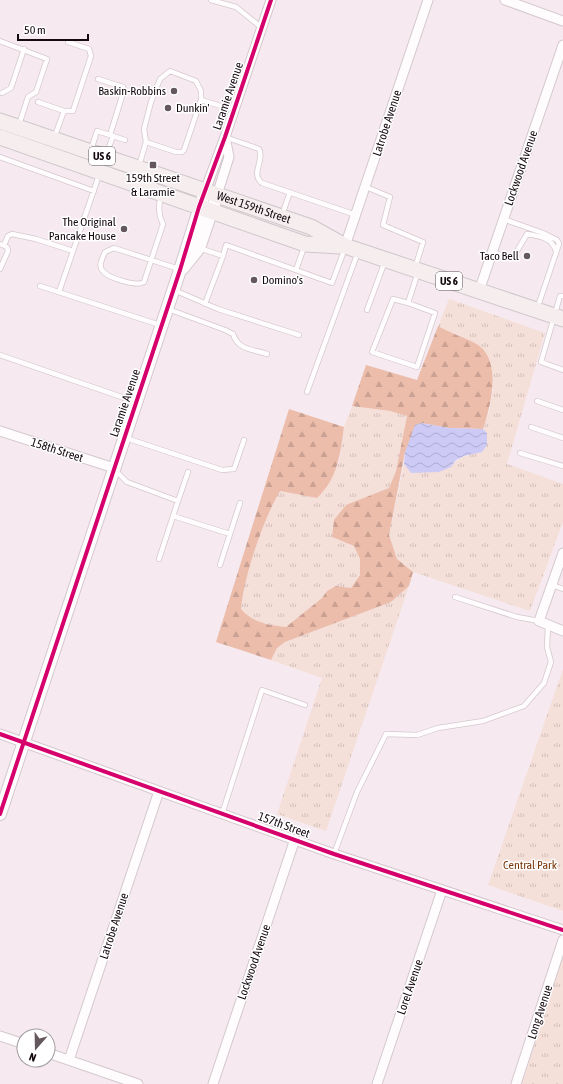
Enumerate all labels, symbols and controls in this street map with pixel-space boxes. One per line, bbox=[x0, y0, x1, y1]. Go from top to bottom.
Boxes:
scale bar bbox=[18, 16, 88, 42]
text: 50 m bbox=[24, 23, 46, 37]
street label: Laramie Avenue bbox=[210, 60, 246, 132]
place label: Baskin-Robbins bbox=[98, 84, 166, 98]
marker: Baskin-Robbins bbox=[169, 86, 179, 96]
street label: Latrobe Avenue bbox=[370, 88, 404, 158]
place label: Dunkin' bbox=[176, 101, 210, 115]
marker: Dunkin' bbox=[163, 103, 173, 113]
street label: Lockwood Avenue bbox=[502, 128, 540, 208]
road number: US 6 bbox=[89, 147, 115, 165]
marker: 159th Street & Laramie bbox=[148, 160, 158, 170]
place label: 159th Street & Laramie bbox=[126, 171, 181, 199]
street label: West 159th Street bbox=[215, 188, 293, 227]
place label: The Original Pancake House bbox=[49, 215, 117, 243]
marker: The Original Pancake House bbox=[119, 224, 129, 234]
place label: Taco Bell bbox=[480, 249, 520, 263]
marker: Taco Bell bbox=[522, 251, 532, 261]
road number: US 6 bbox=[436, 272, 462, 290]
place label: Domino's bbox=[262, 273, 303, 287]
marker: Domino's bbox=[249, 275, 259, 285]
street label: Laramie Avenue bbox=[107, 367, 143, 439]
street label: 158th Street bbox=[29, 435, 85, 465]
street label: 157th Street bbox=[256, 809, 312, 841]
park label: Central Park bbox=[503, 858, 558, 872]
street label: Latrobe Avenue bbox=[97, 891, 131, 961]
street label: Lockwood Avenue bbox=[235, 922, 273, 1002]
street label: Lorel Avenue bbox=[394, 958, 426, 1016]
street label: Long Avenue bbox=[525, 983, 555, 1041]
north arrow bbox=[16, 1028, 56, 1068]
text: N bbox=[27, 1051, 38, 1064]

